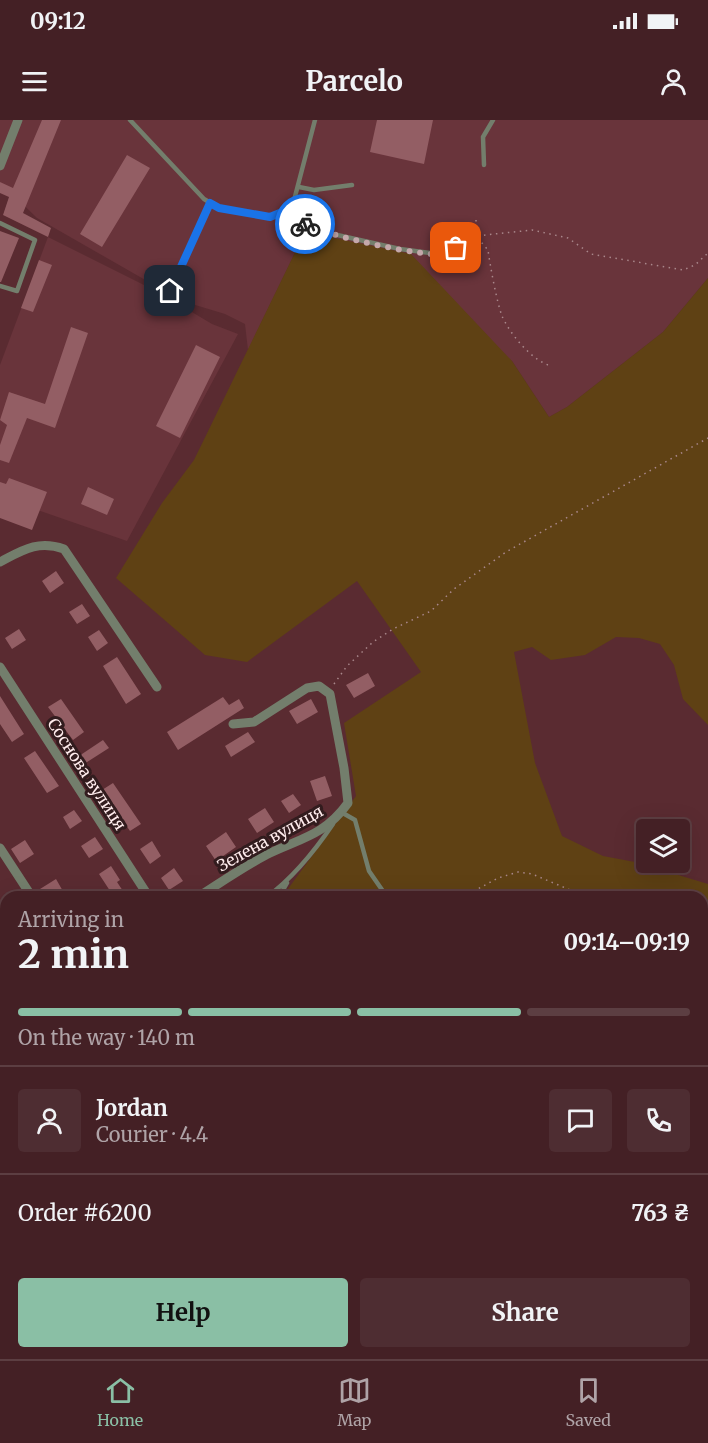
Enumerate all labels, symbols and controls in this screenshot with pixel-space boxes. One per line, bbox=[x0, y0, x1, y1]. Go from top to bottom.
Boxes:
text: 09:12 bbox=[30, 7, 86, 35]
text: Parcelo bbox=[305, 64, 403, 98]
icon: menu bbox=[18, 65, 51, 98]
icon: person bbox=[657, 65, 690, 98]
courier bbox=[275, 194, 335, 254]
icon: bike bbox=[289, 208, 322, 241]
pin bbox=[430, 222, 481, 273]
icon: bag bbox=[439, 231, 472, 264]
pin bbox=[144, 265, 195, 316]
icon: home bbox=[153, 274, 186, 307]
street label: Соснова вулиця bbox=[43, 714, 131, 834]
street label: Зелена вулиця bbox=[213, 801, 327, 875]
map controls bbox=[636, 819, 690, 873]
button: layers bbox=[636, 819, 690, 873]
text: Arriving in bbox=[18, 907, 124, 932]
text: 09:14–09:19 bbox=[563, 928, 690, 956]
text: 2 min bbox=[18, 930, 129, 979]
text: On the way · 140 m bbox=[18, 1025, 195, 1050]
button: person bbox=[18, 1089, 81, 1152]
button: chat bbox=[549, 1089, 612, 1152]
button: phone bbox=[627, 1089, 690, 1152]
text: Jordan bbox=[96, 1094, 168, 1122]
text: Courier · 4.4 bbox=[96, 1122, 208, 1147]
text: Order #6200 bbox=[18, 1199, 152, 1227]
text: 763 ₴ bbox=[631, 1199, 690, 1227]
button: Help bbox=[18, 1278, 348, 1347]
button: Share bbox=[360, 1278, 690, 1347]
tab: Home bbox=[97, 1374, 143, 1430]
tab: Map bbox=[337, 1374, 371, 1430]
tab: Saved bbox=[566, 1374, 611, 1430]

